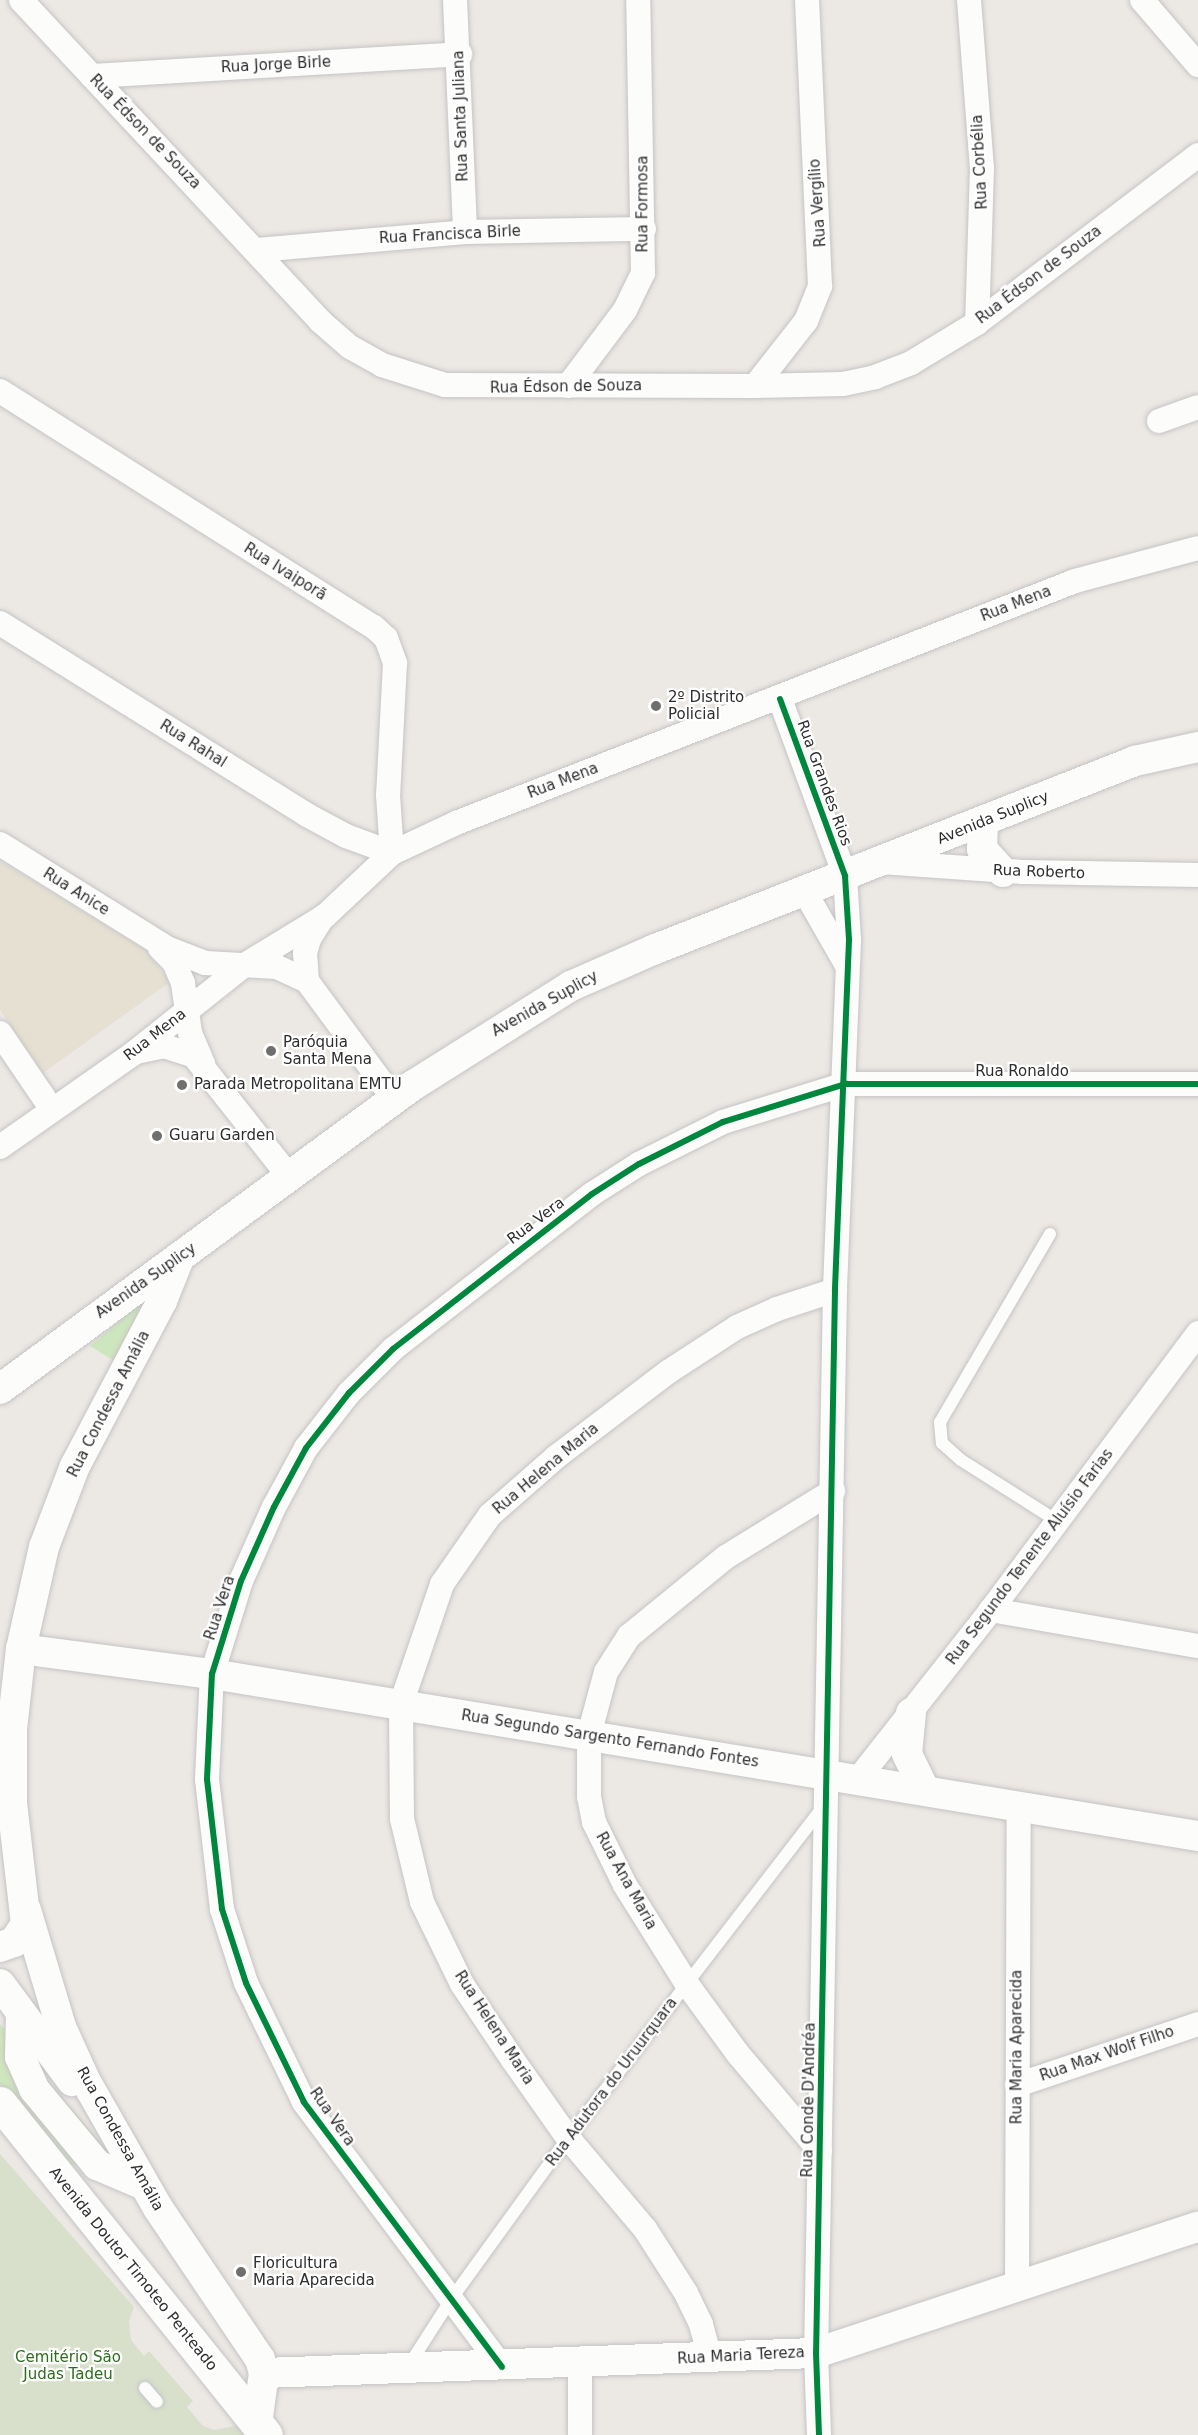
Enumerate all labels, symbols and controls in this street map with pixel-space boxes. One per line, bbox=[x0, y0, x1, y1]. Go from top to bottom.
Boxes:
street label: Rua Santa Juliana bbox=[450, 50, 472, 182]
street label: Rua Jorge Birle bbox=[220, 53, 332, 77]
street label: Rua Édson de Souza bbox=[86, 71, 204, 193]
street label: Rua Corbélia bbox=[969, 114, 991, 210]
street label: Rua Formosa bbox=[634, 155, 652, 253]
street label: Rua Vergílio bbox=[806, 158, 830, 248]
street label: Rua Francisca Birle bbox=[379, 222, 521, 248]
street label: Rua Édson de Souza bbox=[973, 222, 1105, 328]
street label: Rua Édson de Souza bbox=[490, 377, 642, 397]
street label: Rua Ivaiporã bbox=[240, 539, 330, 605]
street label: Rua Mena bbox=[978, 582, 1054, 626]
place label: 2º Distrito Policial bbox=[668, 688, 744, 723]
marker: 2º Distrito Policial bbox=[649, 699, 663, 713]
street label: Rua Rahal bbox=[156, 716, 230, 772]
street label: Rua Grandes Rios bbox=[793, 718, 855, 848]
street label: Rua Mena bbox=[525, 759, 601, 803]
street label: Avenida Suplicy bbox=[935, 787, 1051, 849]
street label: Rua Roberto bbox=[993, 861, 1085, 883]
street label: Rua Anice bbox=[40, 865, 112, 919]
street label: Avenida Suplicy bbox=[489, 967, 601, 1041]
street label: Rua Mena bbox=[120, 1005, 190, 1065]
place label: Paróquia Santa Mena bbox=[283, 1033, 372, 1068]
marker: Paróquia Santa Mena bbox=[264, 1044, 278, 1058]
street label: Rua Ronaldo bbox=[975, 1063, 1069, 1081]
place label: Parada Metropolitana EMTU bbox=[194, 1076, 402, 1094]
marker: Parada Metropolitana EMTU bbox=[175, 1078, 189, 1092]
place label: Guaru Garden bbox=[169, 1127, 275, 1145]
marker: Guaru Garden bbox=[150, 1129, 164, 1143]
street label: Rua Vera bbox=[504, 1194, 568, 1248]
street label: Avenida Suplicy bbox=[92, 1240, 200, 1322]
street label: Rua Condessa Amália bbox=[64, 1328, 154, 1480]
street label: Rua Helena Maria bbox=[490, 1420, 602, 1518]
street label: Rua Segundo Tenente Aluísio Farias bbox=[943, 1445, 1117, 1669]
street label: Rua Vera bbox=[201, 1573, 239, 1643]
street label: Rua Segundo Sargento Fernando Fontes bbox=[460, 1707, 760, 1771]
street label: Rua Ana Maria bbox=[592, 1829, 660, 1933]
street label: Rua Helena Maria bbox=[450, 1968, 538, 2088]
street label: Rua Maria Aparecida bbox=[1008, 1970, 1026, 2124]
street label: Rua Adutora do Uruurquara bbox=[543, 1994, 681, 2170]
street label: Rua Conde D'Andréa bbox=[799, 2022, 819, 2178]
street label: Rua Max Wolf Filho bbox=[1037, 2023, 1177, 2085]
street label: Rua Condessa Amália bbox=[73, 2064, 167, 2214]
street label: Rua Vera bbox=[305, 2084, 359, 2150]
street label: Avenida Doutor Timoteo Penteado bbox=[45, 2164, 221, 2374]
place label: Floricultura Maria Aparecida bbox=[253, 2254, 375, 2289]
marker: Floricultura Maria Aparecida bbox=[234, 2265, 248, 2279]
street label: Rua Maria Tereza bbox=[677, 2344, 805, 2368]
park label: Cemitério São Judas Tadeu bbox=[15, 2348, 121, 2383]

